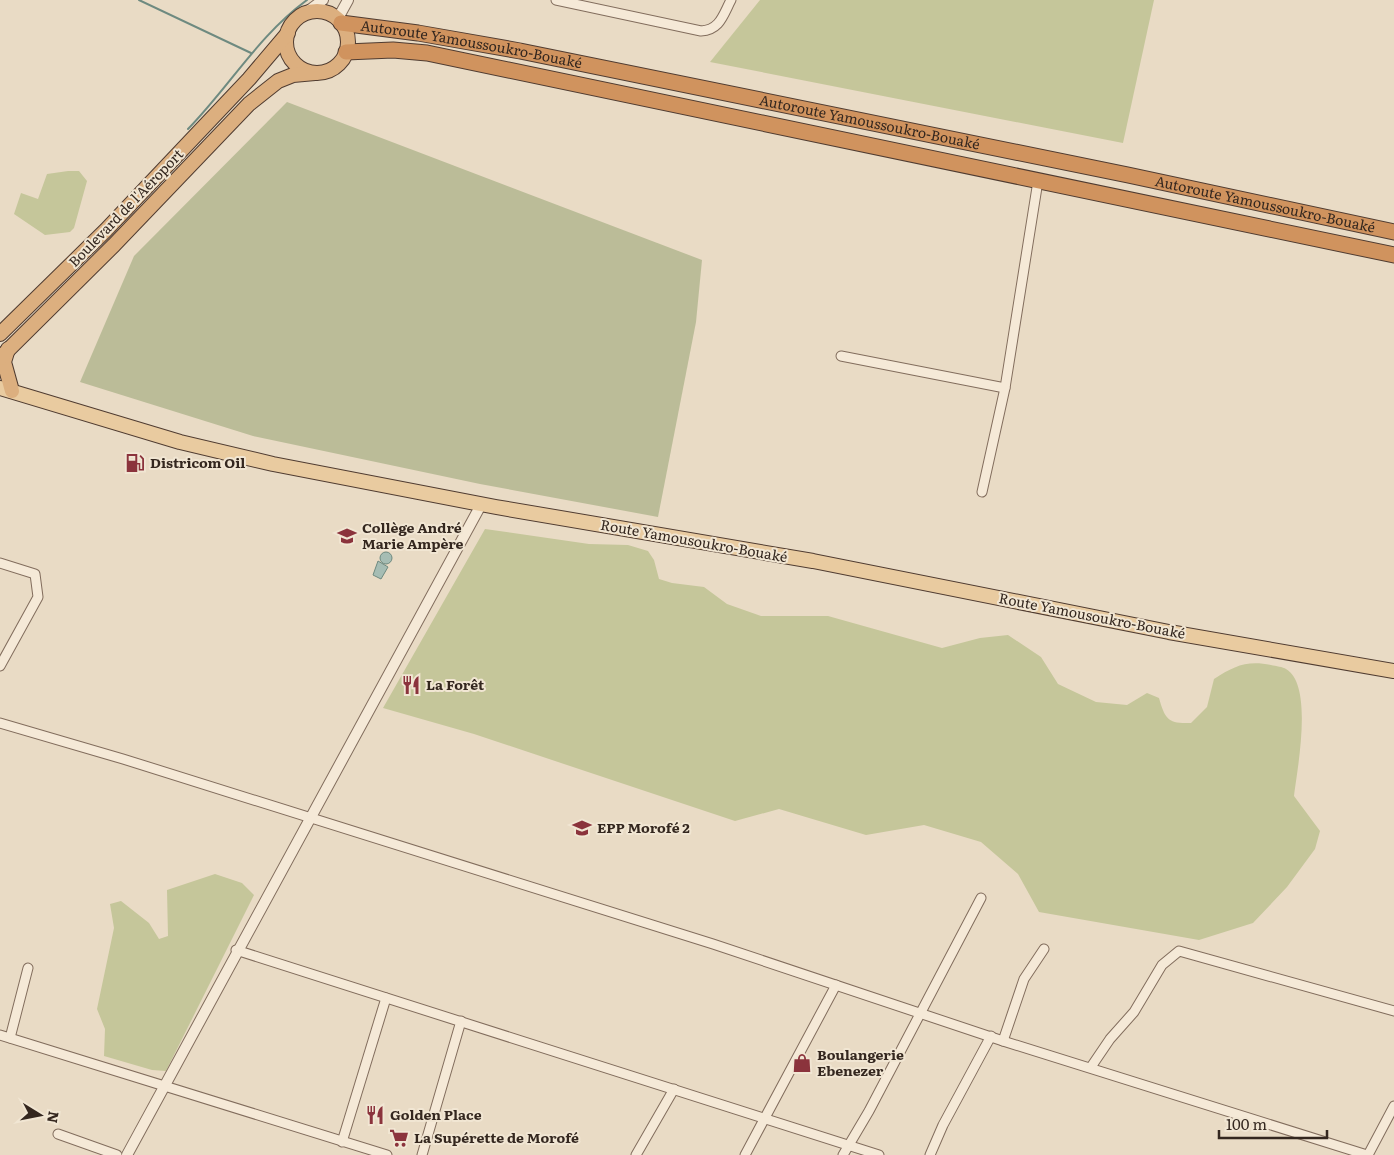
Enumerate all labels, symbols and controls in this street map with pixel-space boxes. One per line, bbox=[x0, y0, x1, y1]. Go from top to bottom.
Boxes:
street label: Autoroute Yamoussoukro-Bouaké bbox=[359, 15, 584, 72]
street label: Autoroute Yamoussoukro-Bouaké bbox=[758, 89, 982, 154]
street label: Boulevard de l'Aéroport bbox=[63, 144, 187, 271]
street label: Autoroute Yamoussoukro-Bouaké bbox=[1153, 170, 1377, 237]
fuel station icon: Districom Oil bbox=[124, 452, 146, 474]
place label: Districom Oil bbox=[150, 452, 245, 472]
street label: Route Yamousoukro-Bouaké bbox=[599, 514, 789, 566]
place label: Collège André Marie Ampère bbox=[362, 517, 464, 553]
school or university icon: Collège André Marie Ampère bbox=[336, 525, 358, 547]
street label: Route Yamousoukro-Bouaké bbox=[997, 587, 1187, 643]
restaurant icon: La Forêt bbox=[400, 674, 422, 696]
place label: La Forêt bbox=[426, 674, 485, 694]
school or university icon: EPP Morofé 2 bbox=[571, 817, 593, 839]
place label: EPP Morofé 2 bbox=[597, 817, 690, 837]
place label: Boulangerie Ebenezer bbox=[817, 1044, 904, 1080]
shop icon: Boulangerie Ebenezer bbox=[791, 1052, 813, 1074]
north arrow bbox=[15, 1090, 65, 1140]
restaurant icon: Golden Place bbox=[364, 1104, 386, 1126]
place label: Golden Place bbox=[390, 1104, 482, 1124]
scale bar bbox=[1219, 1108, 1326, 1140]
text: N bbox=[43, 1110, 65, 1125]
text: 100 m bbox=[1226, 1112, 1267, 1135]
supermarket icon: La Supérette de Morofé bbox=[388, 1127, 410, 1149]
place label: La Supérette de Morofé bbox=[414, 1127, 579, 1147]

